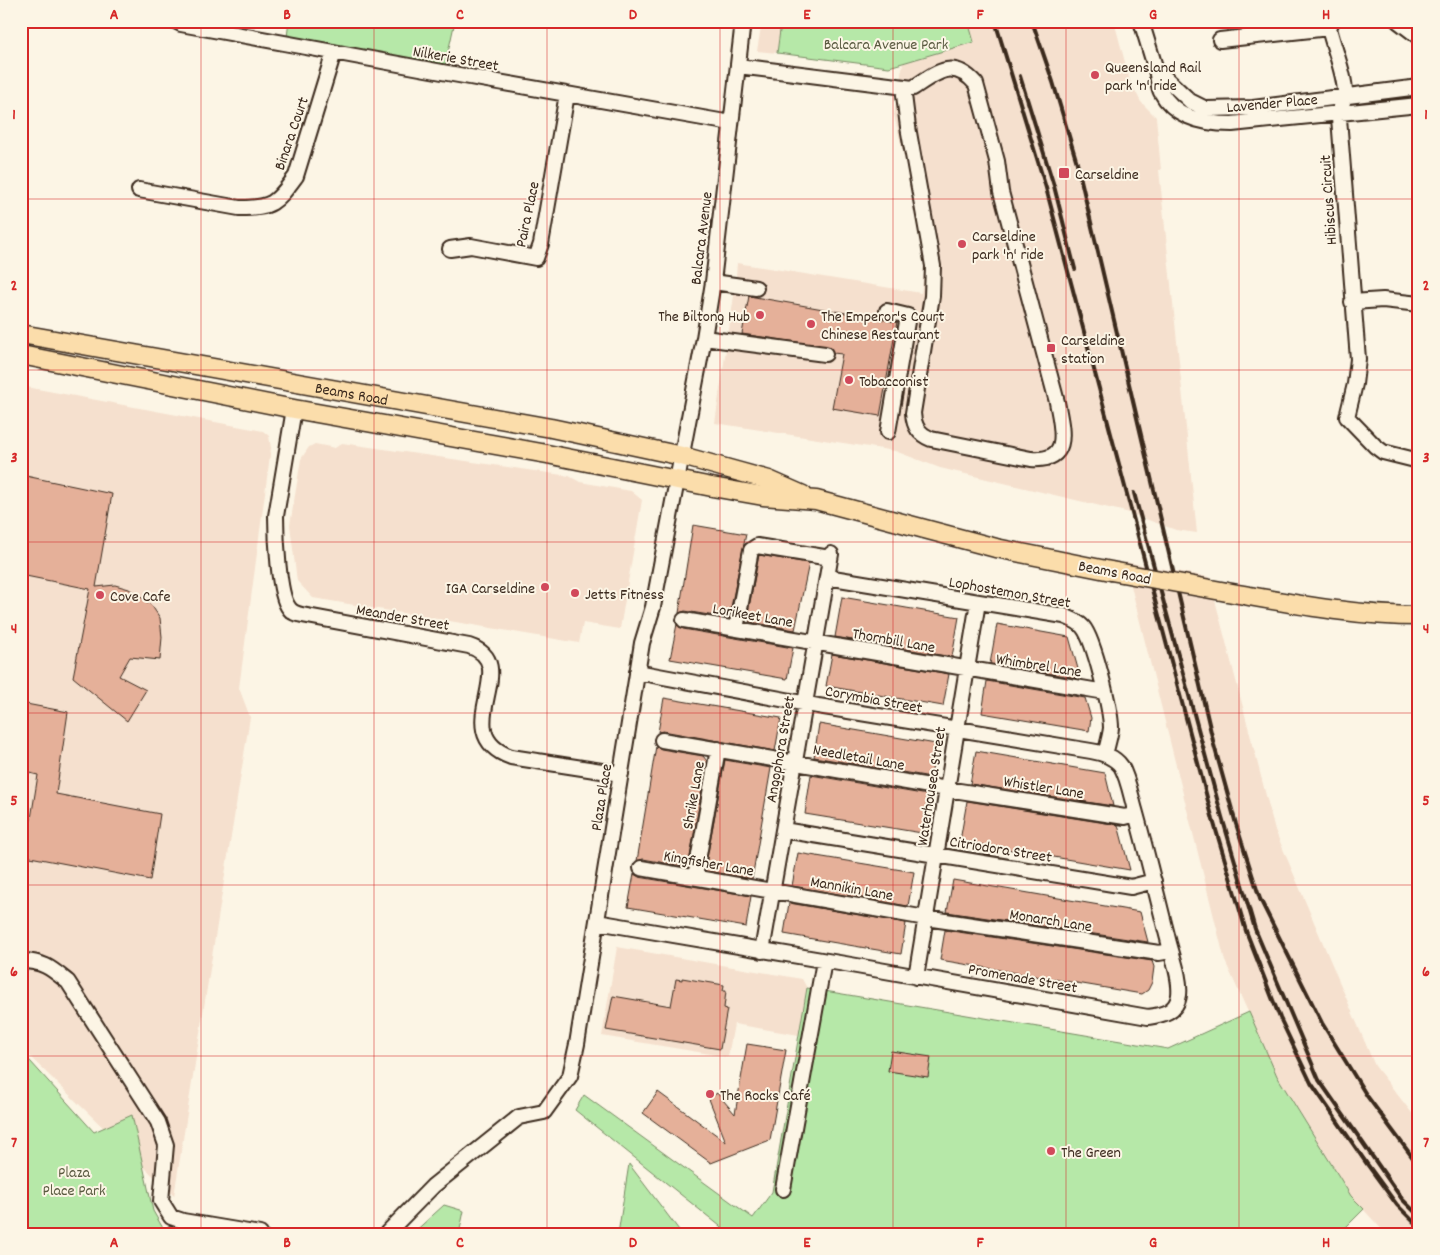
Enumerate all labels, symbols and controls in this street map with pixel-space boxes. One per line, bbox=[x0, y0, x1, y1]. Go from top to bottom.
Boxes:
text: A bbox=[110, 4, 119, 27]
text: B bbox=[283, 4, 291, 27]
text: C bbox=[456, 4, 464, 27]
text: D bbox=[629, 4, 638, 27]
text: E bbox=[803, 4, 811, 27]
text: F bbox=[976, 4, 984, 27]
text: G bbox=[1149, 4, 1157, 27]
text: H bbox=[1322, 4, 1330, 27]
park label: Balcara Avenue Park bbox=[824, 34, 948, 57]
street label: Nilkerie Street bbox=[411, 41, 500, 78]
place label: Queensland Rail park 'n' ride bbox=[1105, 57, 1202, 98]
marker: Queensland Rail park 'n' ride bbox=[1089, 69, 1101, 81]
street label: Lavender Place bbox=[1226, 89, 1319, 120]
street label: Binara Court bbox=[269, 94, 316, 174]
text: 1 bbox=[12, 104, 16, 127]
text: 1 bbox=[1424, 104, 1428, 127]
street label: Hibiscus Circuit bbox=[1315, 154, 1344, 246]
place label: Carseldine bbox=[1075, 164, 1139, 187]
marker: Carseldine bbox=[1057, 166, 1071, 180]
street label: Paira Place bbox=[510, 179, 547, 250]
street label: Balcara Avenue bbox=[685, 190, 720, 286]
place label: Carseldine park 'n' ride bbox=[972, 226, 1044, 267]
marker: Carseldine park 'n' ride bbox=[956, 238, 968, 250]
text: 2 bbox=[11, 275, 18, 298]
text: 2 bbox=[1423, 275, 1430, 298]
place label: The Biltong Hub bbox=[658, 306, 750, 329]
place label: The Emperor's Court Chinese Restaurant bbox=[821, 306, 945, 347]
marker: The Biltong Hub bbox=[754, 309, 766, 321]
marker: The Emperor's Court Chinese Restaurant bbox=[805, 318, 817, 330]
place label: Carseldine station bbox=[1061, 330, 1125, 371]
marker: Carseldine station bbox=[1045, 342, 1057, 354]
place label: Tobacconist bbox=[859, 371, 929, 394]
marker: Tobacconist bbox=[843, 374, 855, 386]
street label: Beams Road bbox=[313, 377, 390, 413]
text: 3 bbox=[10, 447, 18, 470]
text: 3 bbox=[1422, 447, 1430, 470]
street label: Beams Road bbox=[1076, 555, 1153, 592]
street label: Lophostemon Street bbox=[947, 571, 1072, 616]
place label: IGA Carseldine bbox=[446, 578, 535, 601]
marker: IGA Carseldine bbox=[539, 581, 551, 593]
place label: Jetts Fitness bbox=[585, 584, 664, 607]
place label: Cove Cafe bbox=[110, 586, 170, 609]
marker: Jetts Fitness bbox=[569, 587, 581, 599]
marker: Cove Cafe bbox=[94, 589, 106, 601]
street label: Lorikeet Lane bbox=[711, 598, 795, 635]
street label: Meander Street bbox=[354, 599, 451, 638]
text: 4 bbox=[11, 618, 17, 641]
text: 4 bbox=[1423, 618, 1429, 641]
street label: Thornbill Lane bbox=[850, 623, 937, 660]
street label: Whimbrel Lane bbox=[994, 648, 1083, 685]
street label: Corymbia Street bbox=[823, 681, 924, 720]
street label: Angophora Street bbox=[761, 694, 802, 805]
street label: Waterhousea Street bbox=[912, 725, 953, 848]
street label: Needletail Lane bbox=[811, 739, 906, 778]
street label: Shrike Lane bbox=[677, 759, 712, 831]
street label: Plaza Place bbox=[586, 762, 619, 833]
street label: Whistler Lane bbox=[1002, 771, 1085, 806]
text: 5 bbox=[10, 790, 18, 813]
text: 5 bbox=[1422, 790, 1430, 813]
street label: Citriodora Street bbox=[948, 831, 1054, 870]
street label: Kingfisher Lane bbox=[662, 845, 756, 884]
street label: Mannikin Lane bbox=[808, 871, 895, 908]
street label: Monarch Lane bbox=[1008, 904, 1094, 939]
street label: Promenade Street bbox=[966, 959, 1079, 1000]
text: 6 bbox=[10, 961, 18, 984]
text: 6 bbox=[1422, 961, 1430, 984]
place label: The Rocks Café bbox=[720, 1085, 811, 1108]
marker: The Rocks Café bbox=[704, 1088, 716, 1100]
text: 7 bbox=[11, 1132, 17, 1155]
text: 7 bbox=[1423, 1132, 1429, 1155]
place label: The Green bbox=[1061, 1142, 1121, 1165]
marker: The Green bbox=[1045, 1145, 1057, 1157]
park label: Plaza Place Park bbox=[43, 1162, 105, 1203]
text: A bbox=[110, 1232, 119, 1255]
text: B bbox=[283, 1232, 291, 1255]
text: C bbox=[456, 1232, 464, 1255]
text: D bbox=[629, 1232, 638, 1255]
text: E bbox=[803, 1232, 811, 1255]
text: F bbox=[976, 1232, 984, 1255]
text: G bbox=[1149, 1232, 1157, 1255]
text: H bbox=[1322, 1232, 1330, 1255]

